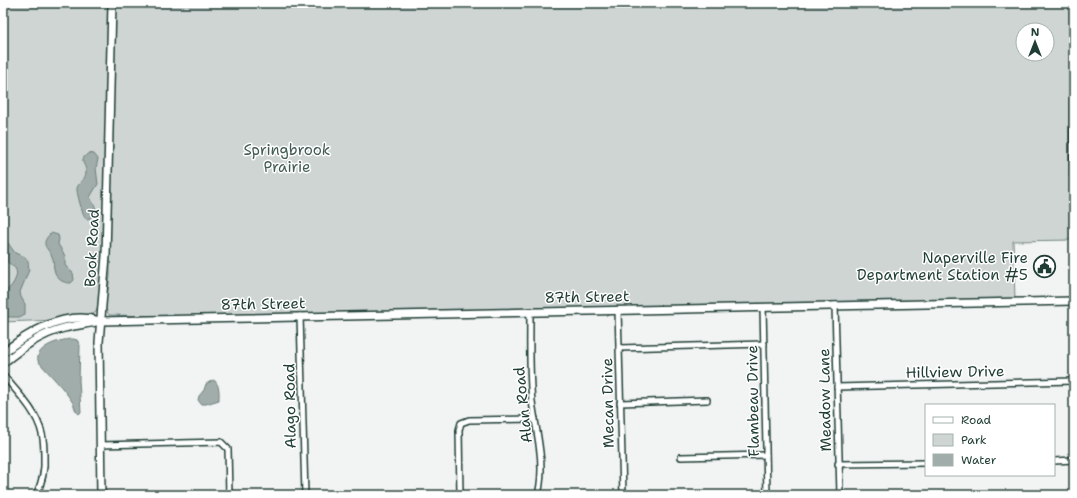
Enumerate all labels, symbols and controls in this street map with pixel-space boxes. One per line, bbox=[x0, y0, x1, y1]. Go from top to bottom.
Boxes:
north arrow bbox=[1015, 22, 1055, 62]
text: N bbox=[1031, 25, 1040, 40]
park label: Springbrook Prairie bbox=[244, 140, 330, 177]
street label: Book Road bbox=[80, 208, 104, 288]
place label: Naperville Fire Department Station #5 bbox=[857, 248, 1028, 285]
public building icon: Naperville Fire Department Station #5 bbox=[1031, 254, 1057, 280]
street label: 87th Street bbox=[544, 286, 630, 308]
street label: 87th Street bbox=[220, 293, 306, 315]
street label: Flambeau Drive bbox=[742, 345, 764, 457]
street label: Meadow Lane bbox=[814, 348, 836, 452]
street label: Mecan Drive bbox=[597, 358, 619, 448]
street label: Hillview Drive bbox=[905, 361, 1005, 383]
street label: Alago Road bbox=[279, 363, 301, 449]
street label: Alan Road bbox=[509, 365, 537, 444]
legend bbox=[925, 404, 1055, 476]
text: Road bbox=[961, 412, 992, 428]
text: Park bbox=[961, 432, 987, 448]
text: Water bbox=[961, 452, 997, 468]

